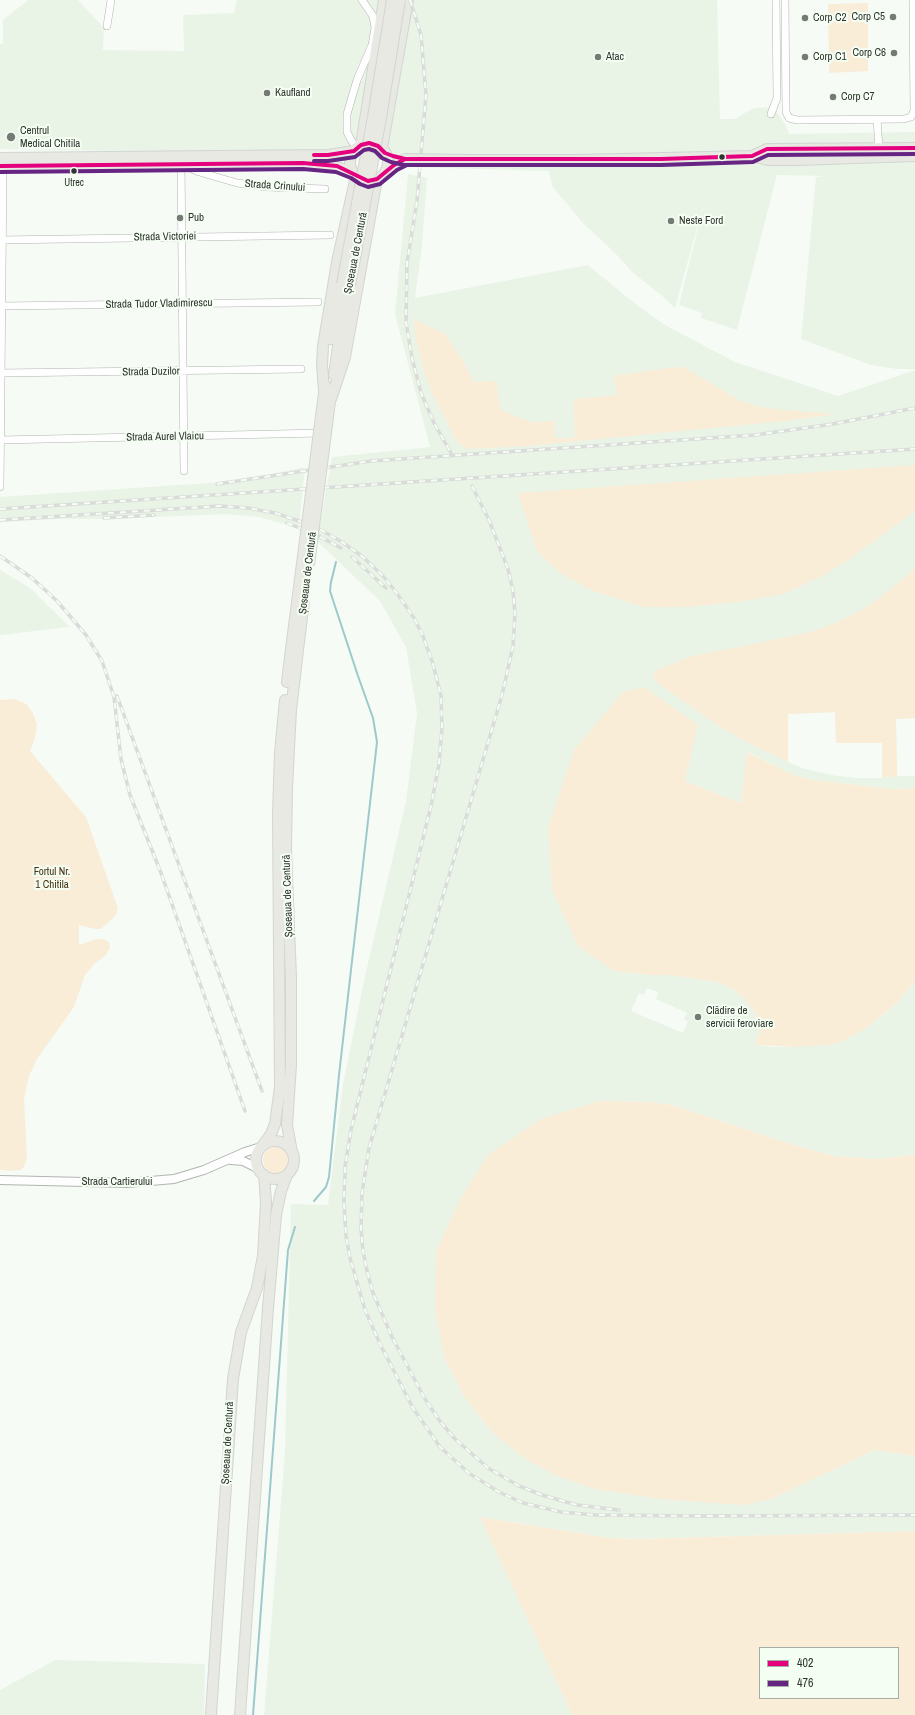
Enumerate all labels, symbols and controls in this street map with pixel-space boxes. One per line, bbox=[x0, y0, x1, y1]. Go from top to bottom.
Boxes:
place label: Corp C5 bbox=[851, 10, 885, 24]
place label: Corp C2 bbox=[813, 11, 847, 25]
marker: Corp C5 bbox=[888, 12, 898, 22]
marker: Corp C2 bbox=[800, 13, 810, 23]
place label: Corp C6 bbox=[852, 46, 886, 60]
marker: Corp C6 bbox=[889, 48, 899, 58]
place label: Atac bbox=[606, 50, 624, 64]
place label: Corp C1 bbox=[813, 50, 847, 64]
marker: Atac bbox=[593, 52, 603, 62]
marker: Corp C1 bbox=[800, 52, 810, 62]
place label: Kaufland bbox=[275, 86, 311, 100]
marker: Kaufland bbox=[262, 88, 272, 98]
place label: Corp C7 bbox=[841, 90, 875, 104]
marker: Corp C7 bbox=[828, 92, 838, 102]
place label: Centrul Medical Chitila bbox=[20, 124, 80, 150]
marker: Centrul Medical Chitila bbox=[5, 131, 17, 143]
unlabelled marker bbox=[717, 152, 727, 162]
marker: Utrec bbox=[69, 166, 79, 176]
place label: Utrec bbox=[64, 177, 84, 189]
street label: Strada Crinului bbox=[244, 177, 306, 195]
place label: Pub bbox=[188, 211, 204, 225]
street label: Șoseaua de Centură bbox=[342, 211, 370, 295]
marker: Pub bbox=[175, 213, 185, 223]
place label: Neste Ford bbox=[679, 214, 723, 228]
marker: Neste Ford bbox=[666, 216, 676, 226]
street label: Strada Victoriei bbox=[134, 230, 196, 244]
street label: Strada Tudor Vladimirescu bbox=[105, 296, 213, 312]
street label: Strada Duzilor bbox=[122, 365, 180, 379]
street label: Strada Aurel Vlaicu bbox=[126, 430, 204, 444]
street label: Șoseaua de Centură bbox=[296, 531, 320, 615]
street label: Șoseaua de Centură bbox=[280, 854, 296, 938]
park label: Fortul Nr. 1 Chitila bbox=[34, 865, 70, 891]
place label: Clădire de servicii feroviare bbox=[706, 1004, 773, 1030]
marker: Clădire de servicii feroviare bbox=[693, 1012, 703, 1022]
street label: Strada Cartierului bbox=[81, 1175, 153, 1189]
street label: Șoseaua de Centură bbox=[219, 1401, 237, 1485]
legend bbox=[759, 1647, 899, 1699]
text: 402 bbox=[797, 1655, 813, 1671]
text: 476 bbox=[797, 1675, 813, 1691]

